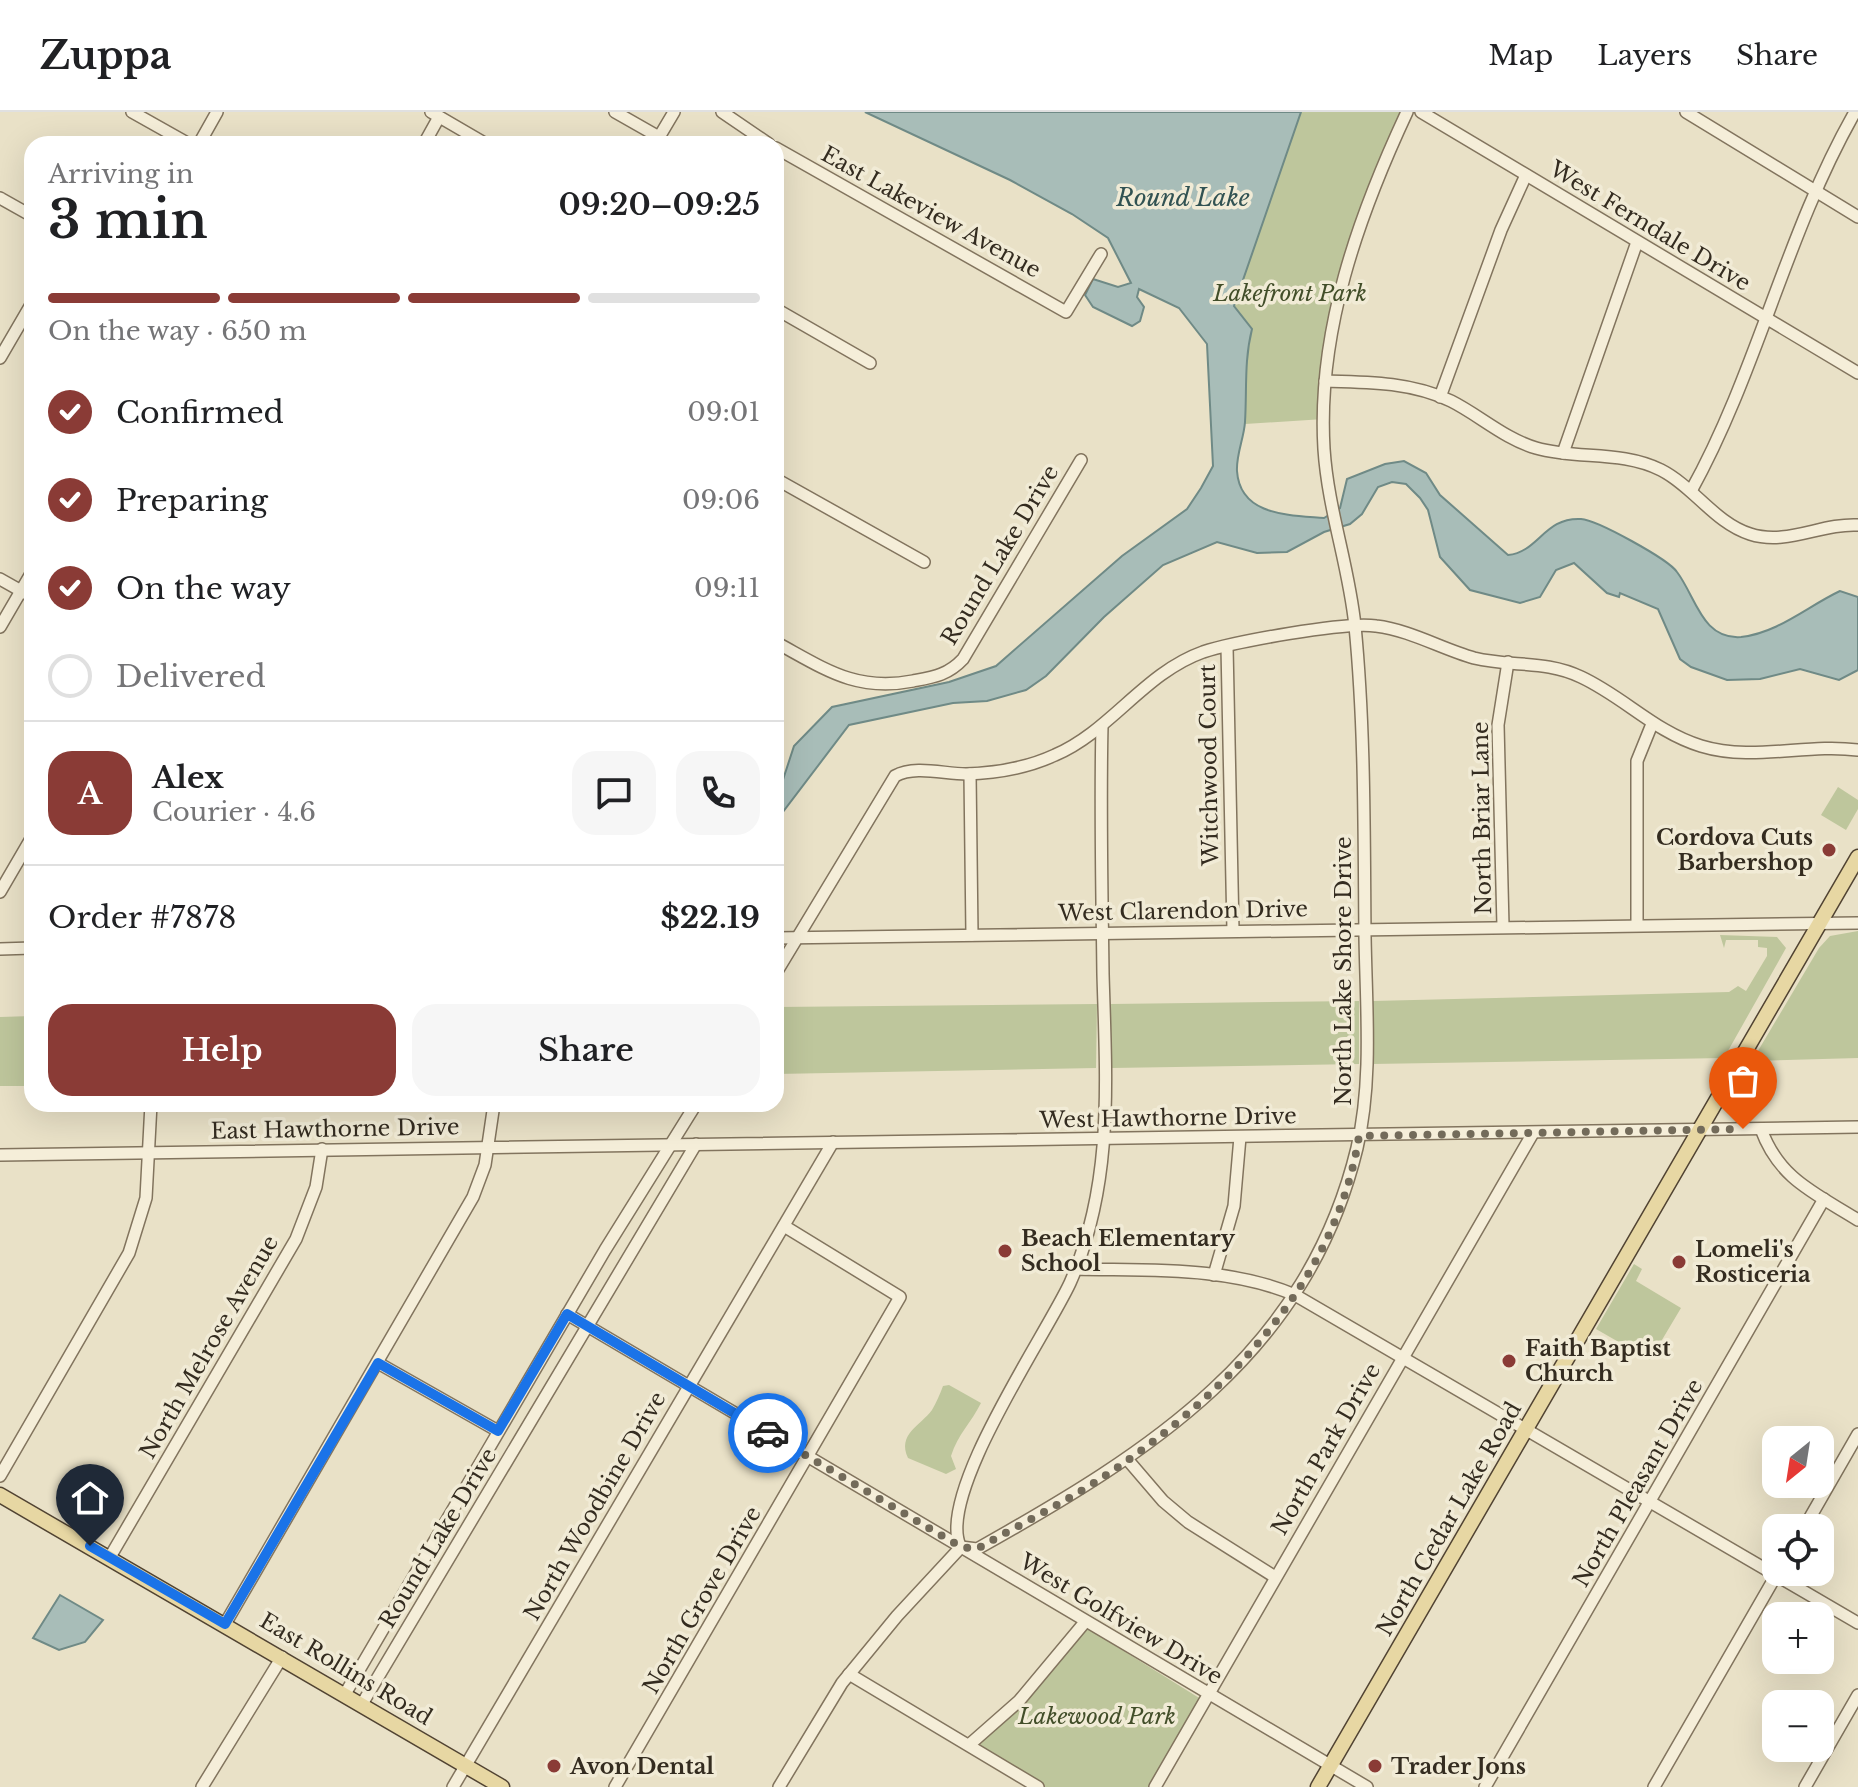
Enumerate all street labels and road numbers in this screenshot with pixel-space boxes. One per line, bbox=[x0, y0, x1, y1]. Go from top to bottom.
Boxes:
street label: East Lakeview Avenue bbox=[817, 140, 1045, 284]
street label: West Ferndale Drive bbox=[1544, 155, 1755, 297]
street label: Round Lake Drive bbox=[936, 460, 1064, 650]
street label: Witchwood Court bbox=[1194, 663, 1224, 867]
street label: North Briar Lane bbox=[1467, 721, 1497, 915]
street label: North Lake Shore Drive bbox=[1330, 836, 1357, 1106]
street label: West Clarendon Drive bbox=[1057, 895, 1308, 927]
street label: West Hawthorne Drive bbox=[1038, 1102, 1297, 1134]
street label: East Hawthorne Drive bbox=[210, 1113, 460, 1145]
street label: North Melrose Avenue bbox=[134, 1231, 284, 1463]
street label: North Park Drive bbox=[1266, 1358, 1386, 1540]
street label: North Pleasant Drive bbox=[1567, 1374, 1709, 1592]
street label: North Woodbine Drive bbox=[518, 1387, 672, 1625]
street label: North Cedar Lake Road bbox=[1371, 1397, 1527, 1641]
street label: Round Lake Drive bbox=[374, 1443, 502, 1633]
street label: North Grove Drive bbox=[637, 1501, 767, 1699]
street label: West Golfview Drive bbox=[1014, 1547, 1227, 1690]
street label: East Rollins Road bbox=[255, 1607, 437, 1731]

